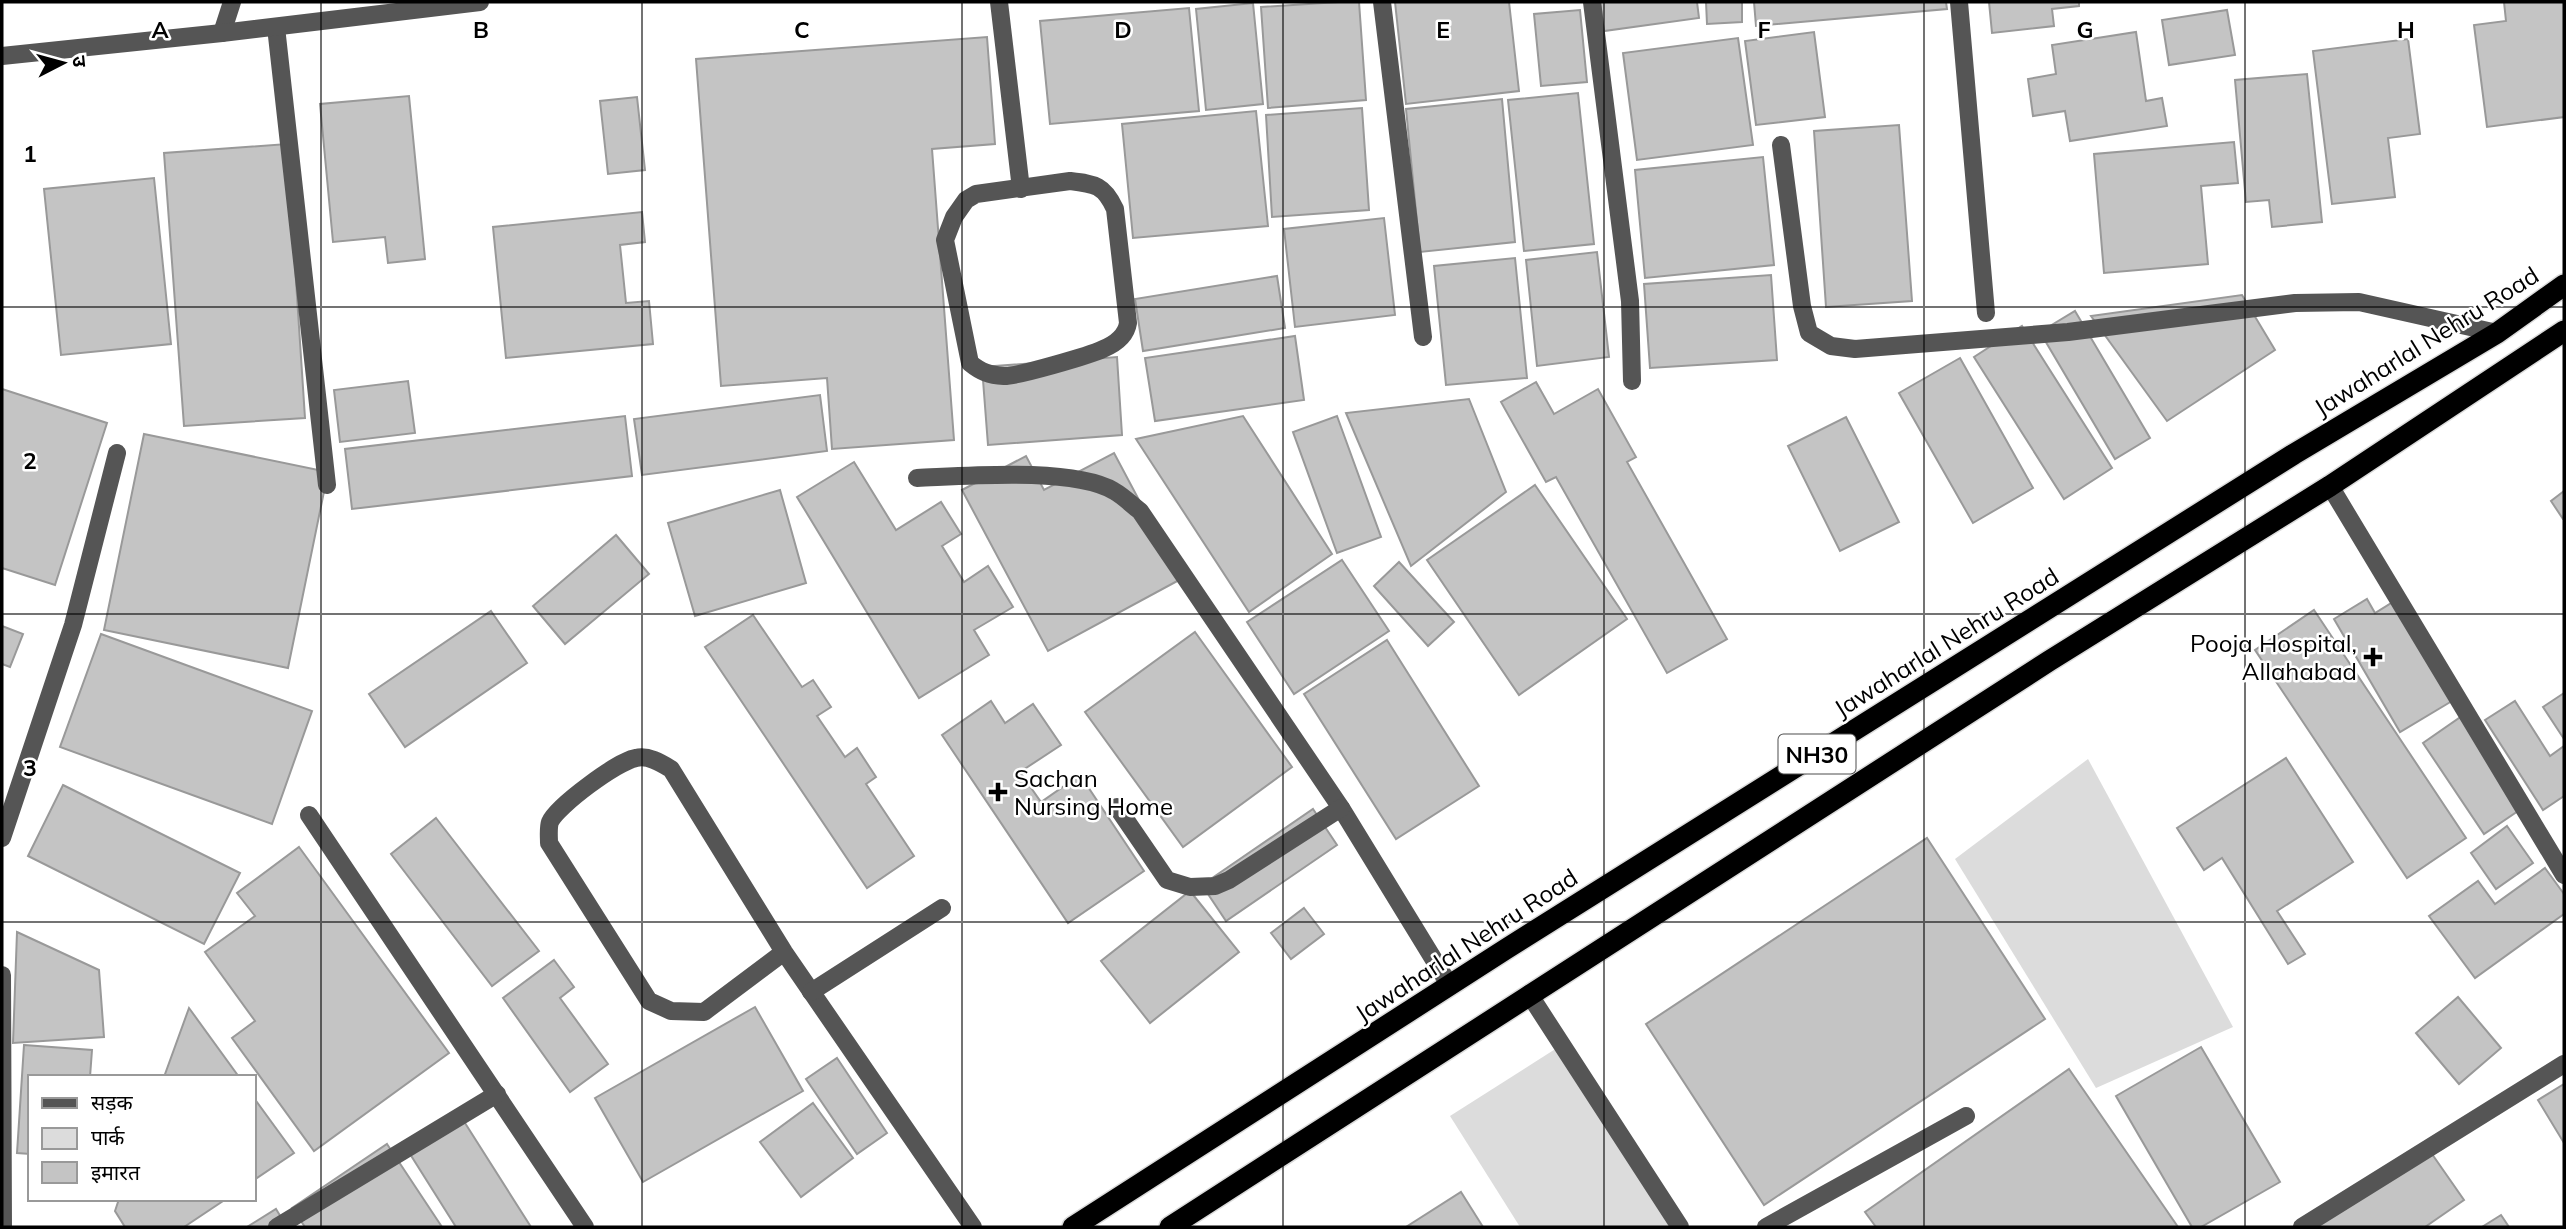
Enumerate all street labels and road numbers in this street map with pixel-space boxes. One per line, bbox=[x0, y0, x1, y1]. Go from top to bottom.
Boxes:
street label: Jawaharlal Nehru Road bbox=[2308, 260, 2544, 422]
street label: Jawaharlal Nehru Road bbox=[1828, 561, 2064, 723]
road number: NH30 bbox=[1778, 734, 1856, 774]
street label: Jawaharlal Nehru Road bbox=[1349, 862, 1583, 1028]

